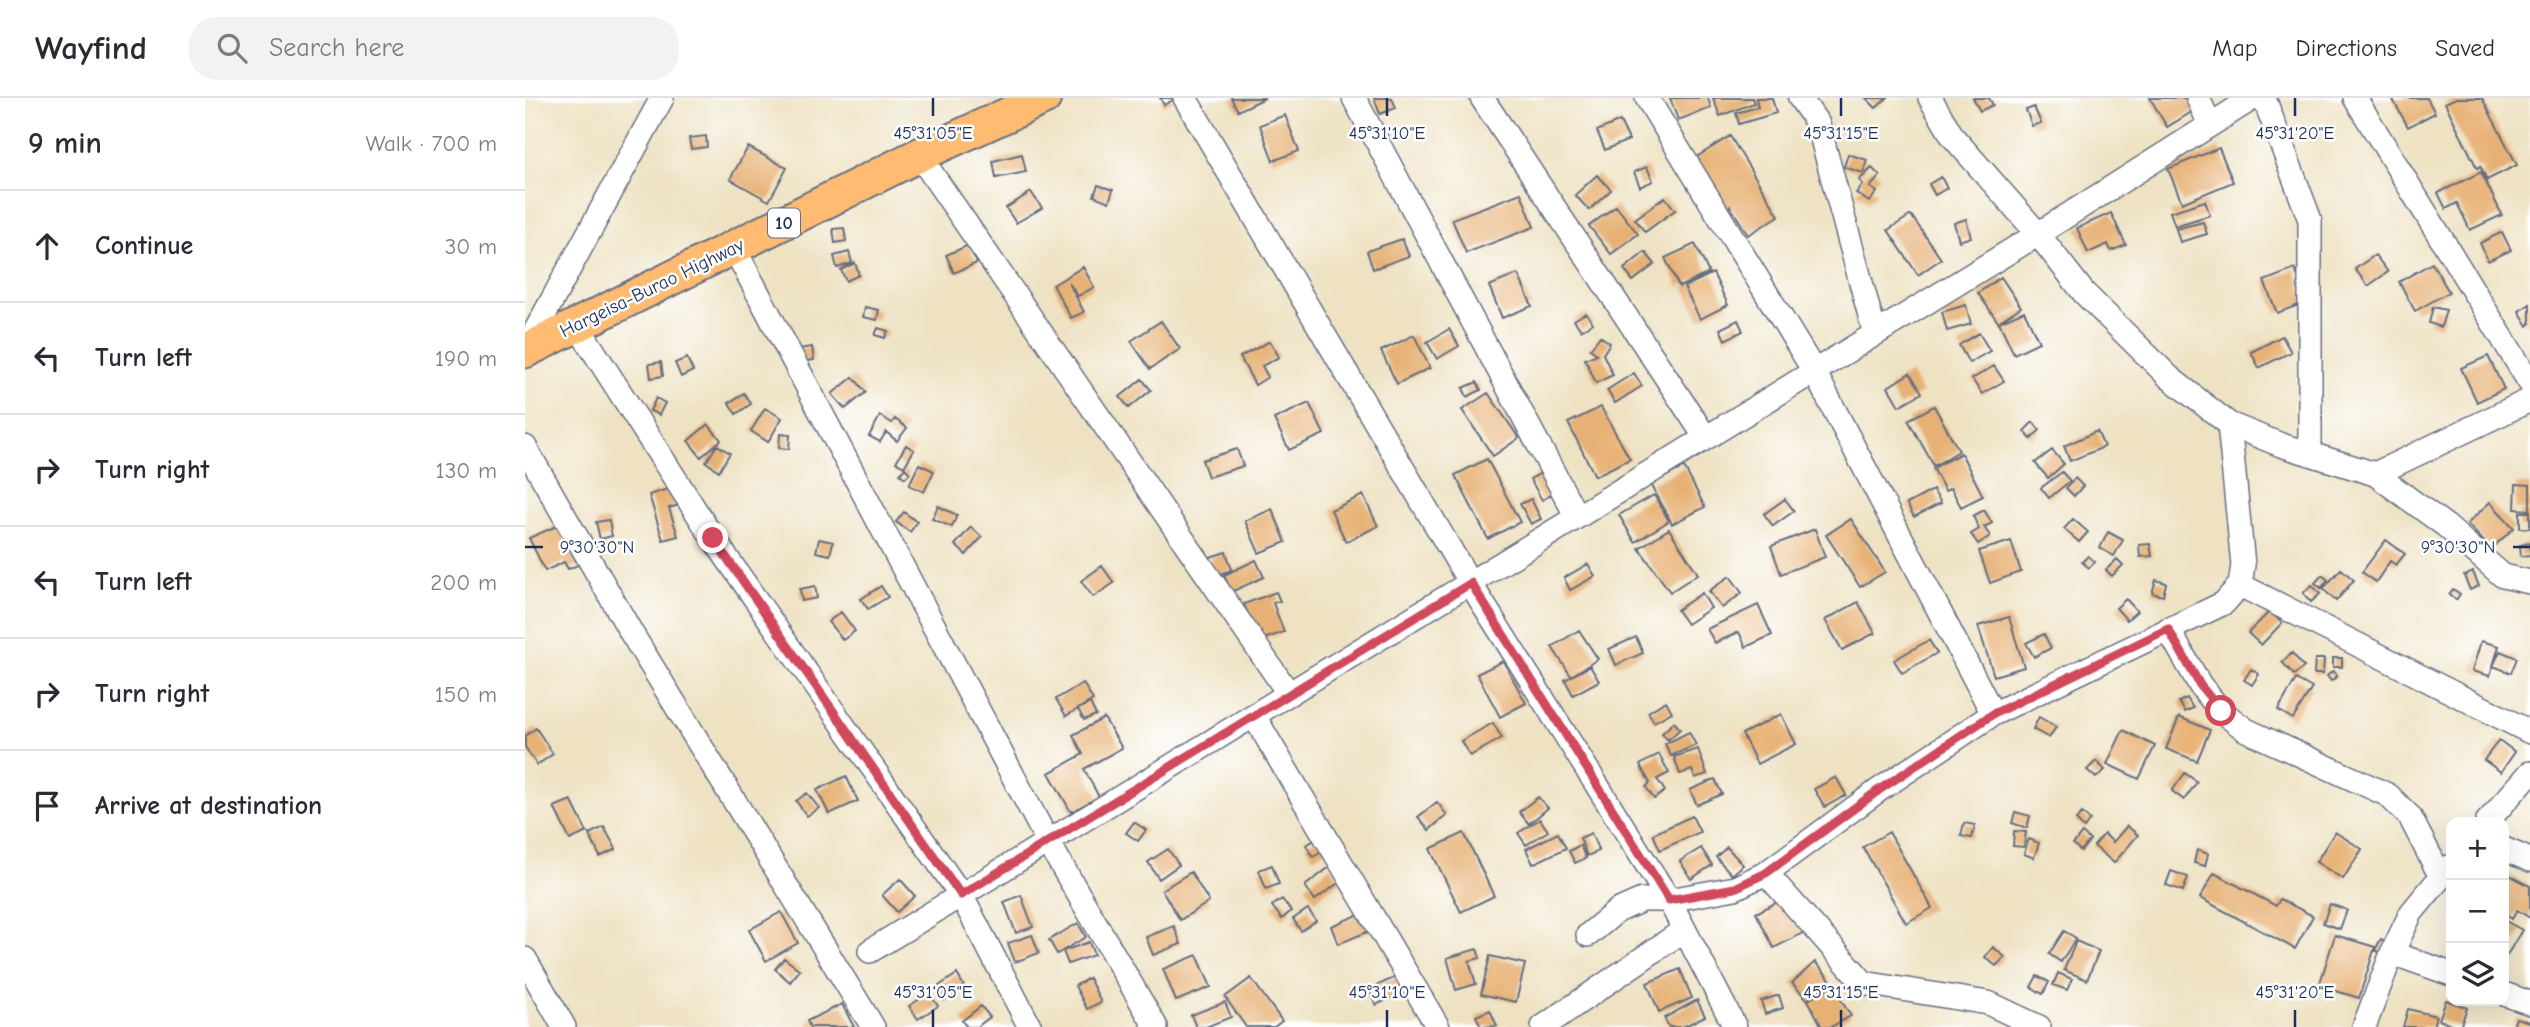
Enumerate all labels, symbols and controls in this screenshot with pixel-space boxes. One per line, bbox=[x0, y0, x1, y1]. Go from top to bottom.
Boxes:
search box bbox=[189, 17, 679, 80]
text: Wayfind bbox=[35, 29, 147, 67]
icon: search bbox=[213, 29, 251, 67]
text: Search here bbox=[269, 33, 404, 63]
text: Map bbox=[2212, 34, 2258, 62]
text: Directions bbox=[2296, 34, 2397, 62]
text: Saved bbox=[2435, 34, 2495, 62]
text: 45°31'05"E bbox=[893, 123, 973, 144]
text: 45°31'10"E bbox=[1349, 123, 1425, 144]
text: 45°31'15"E bbox=[1803, 123, 1879, 144]
text: 45°31'20"E bbox=[2256, 123, 2335, 144]
text: 9 min bbox=[28, 126, 102, 161]
text: Walk · 700 m bbox=[366, 130, 497, 157]
road number: 10 bbox=[768, 208, 800, 238]
icon: ahead bbox=[28, 227, 66, 265]
text: Continue bbox=[95, 231, 193, 261]
text: 30 m bbox=[445, 233, 497, 260]
street label: Hargeisa-Burao Highway bbox=[556, 234, 748, 342]
icon: left bbox=[28, 339, 66, 377]
text: Turn left bbox=[95, 343, 192, 373]
text: 190 m bbox=[435, 345, 497, 372]
icon: right bbox=[28, 451, 66, 489]
text: Turn right bbox=[95, 455, 209, 485]
text: 130 m bbox=[436, 457, 497, 484]
route end bbox=[697, 522, 728, 553]
text: 9°30'30"N bbox=[560, 537, 634, 558]
text: 9°30'30"N bbox=[2421, 537, 2495, 558]
icon: left bbox=[28, 563, 66, 601]
text: Turn left bbox=[95, 567, 192, 597]
text: 200 m bbox=[430, 569, 497, 596]
icon: right bbox=[28, 675, 66, 713]
text: Turn right bbox=[95, 679, 209, 709]
text: 150 m bbox=[435, 681, 497, 708]
route start bbox=[2205, 695, 2236, 726]
icon: arrive bbox=[28, 787, 66, 825]
text: Arrive at destination bbox=[95, 791, 322, 821]
map controls bbox=[2446, 817, 2509, 1006]
button: + bbox=[2446, 817, 2509, 880]
button: − bbox=[2446, 880, 2509, 943]
button: layers bbox=[2446, 943, 2509, 1006]
text: 45°31'05"E bbox=[893, 982, 973, 1003]
text: 45°31'10"E bbox=[1349, 982, 1425, 1003]
text: 45°31'15"E bbox=[1803, 982, 1879, 1003]
text: 45°31'20"E bbox=[2256, 982, 2335, 1003]

